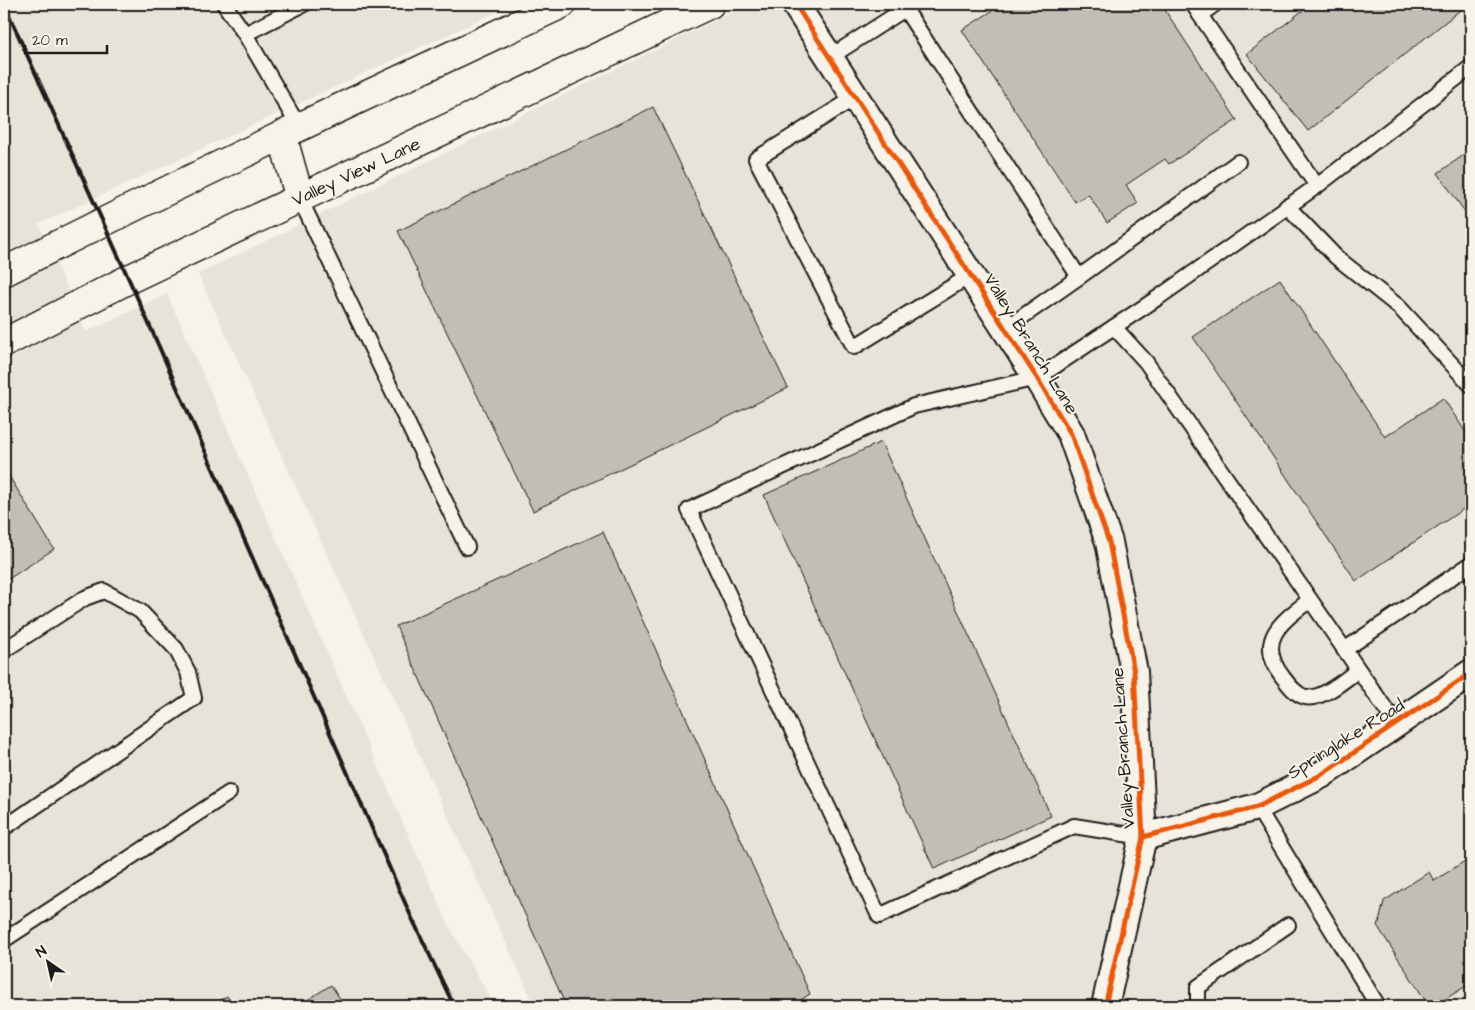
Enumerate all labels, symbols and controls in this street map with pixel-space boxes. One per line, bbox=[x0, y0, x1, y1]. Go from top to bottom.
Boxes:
scale bar bbox=[25, 22, 108, 54]
text: 20 m bbox=[32, 30, 68, 51]
street label: Valley View Lane bbox=[288, 131, 425, 214]
street label: Valley Branch Lane bbox=[977, 269, 1085, 420]
street label: Valley Branch Lane bbox=[1105, 666, 1142, 830]
street label: Springlake Road bbox=[1283, 693, 1410, 786]
north arrow bbox=[22, 938, 72, 988]
text: N bbox=[32, 941, 51, 963]

